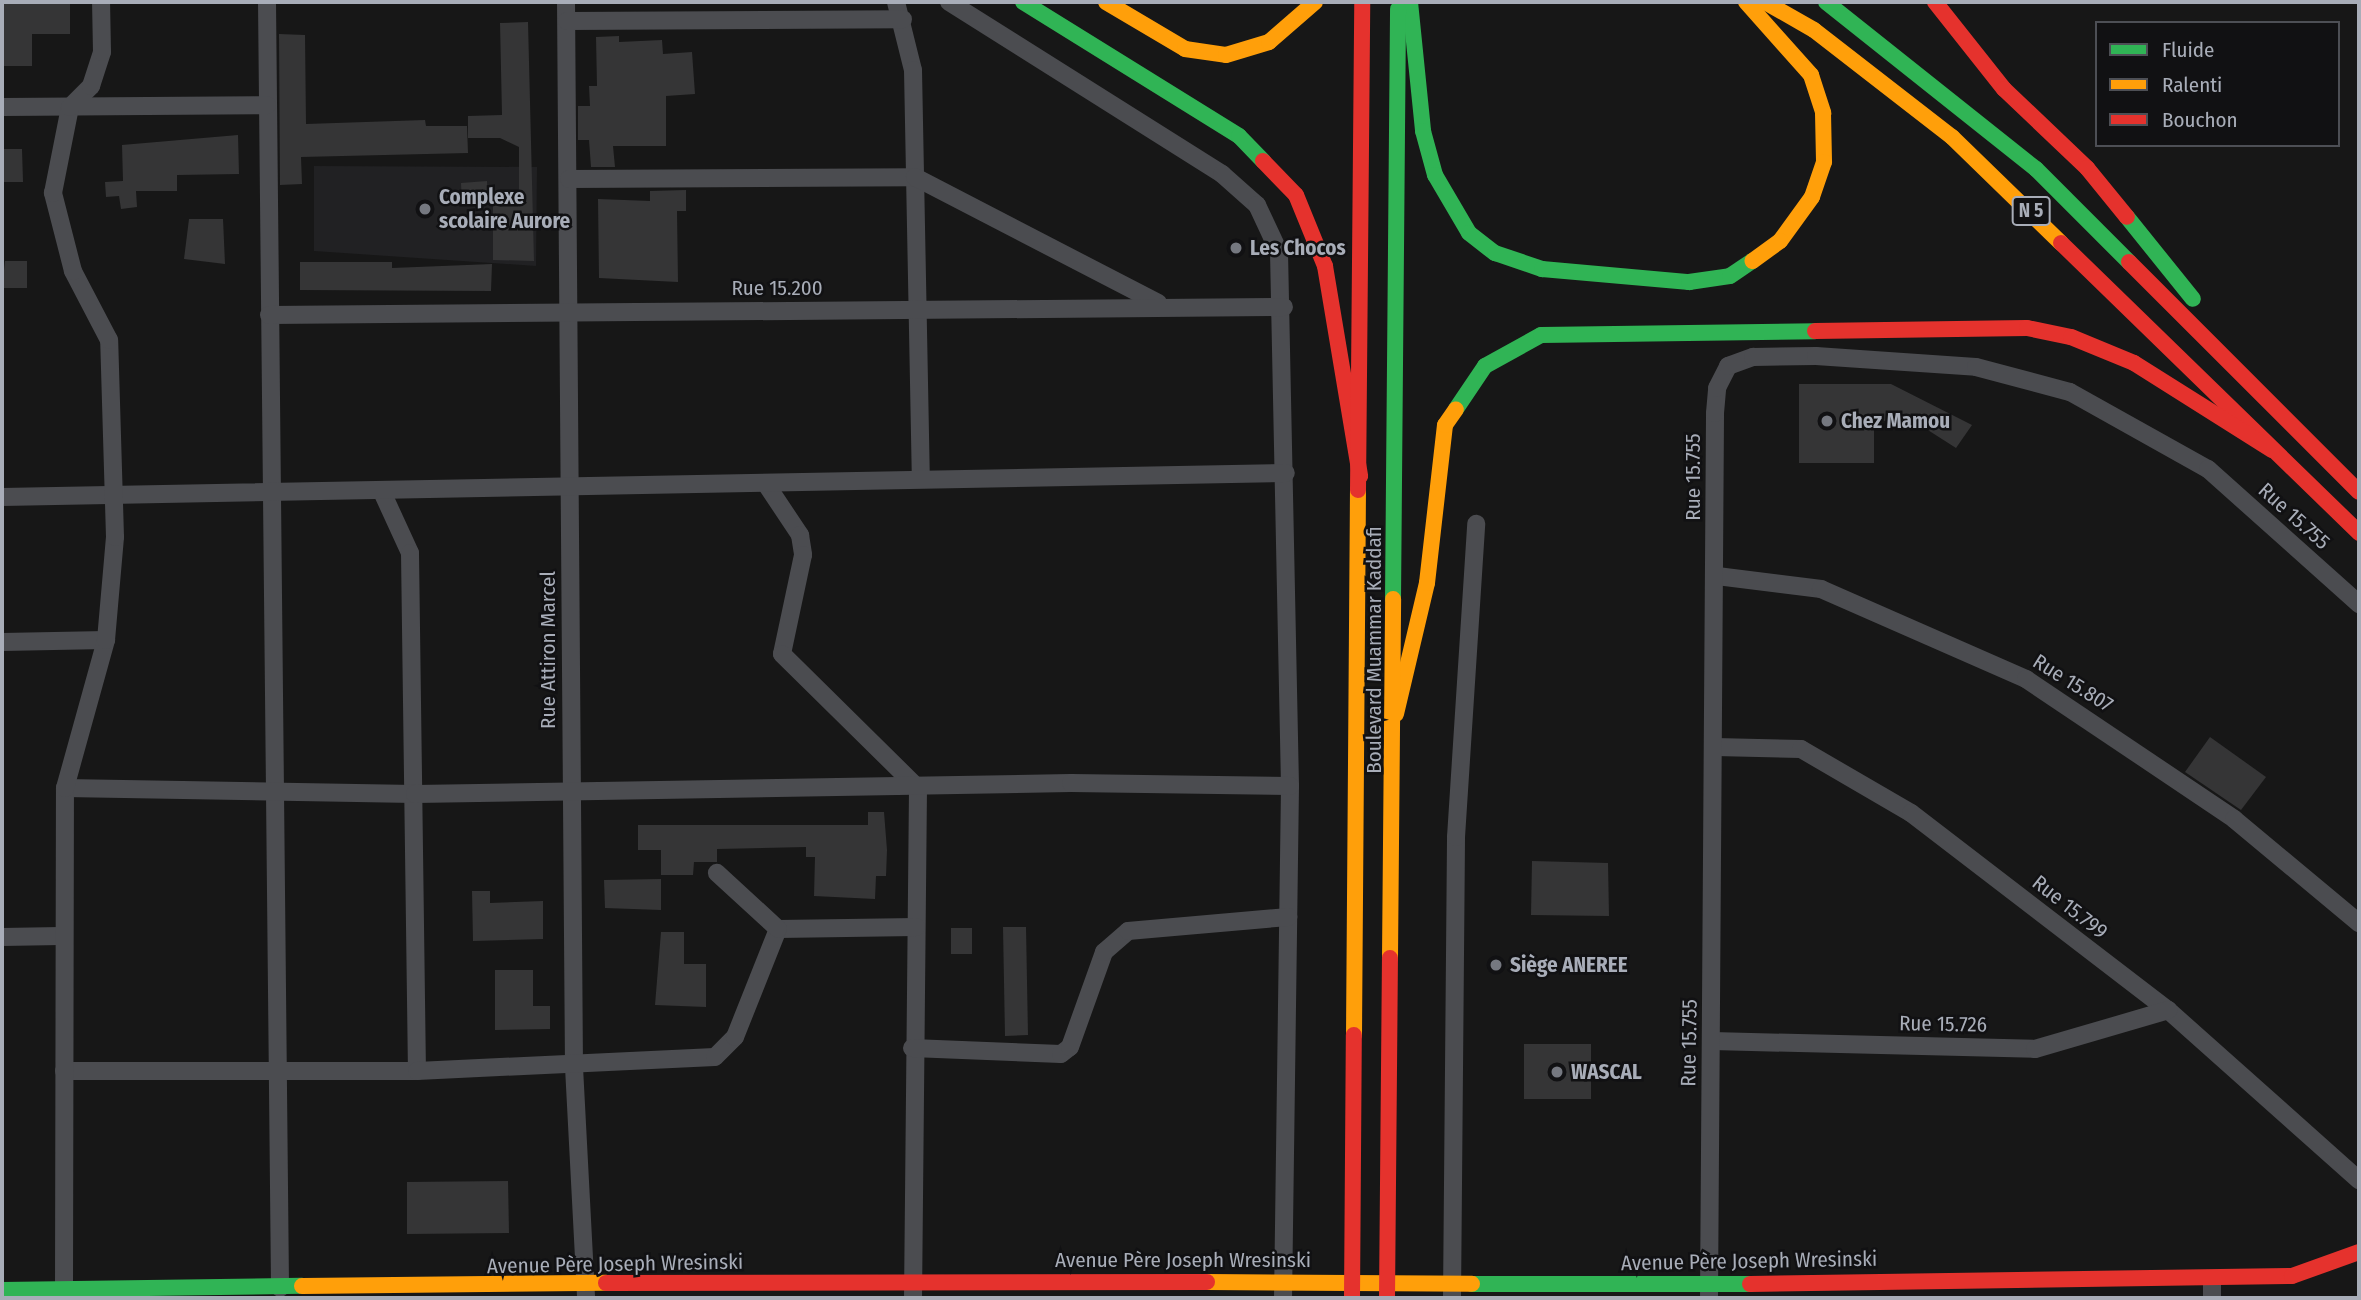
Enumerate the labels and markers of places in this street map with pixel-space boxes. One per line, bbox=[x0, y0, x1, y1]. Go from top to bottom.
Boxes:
place label: Complexe scolaire Aurore bbox=[439, 184, 570, 234]
marker: Complexe scolaire Aurore bbox=[417, 201, 433, 217]
place label: Les Chocos bbox=[1250, 235, 1346, 261]
marker: Les Chocos bbox=[1228, 240, 1244, 256]
place label: Chez Mamou bbox=[1841, 408, 1950, 434]
marker: Chez Mamou bbox=[1819, 413, 1835, 429]
place label: Siège ANEREE bbox=[1510, 952, 1628, 978]
marker: Siège ANEREE bbox=[1488, 957, 1504, 973]
place label: WASCAL bbox=[1571, 1059, 1642, 1085]
marker: WASCAL bbox=[1549, 1064, 1565, 1080]

